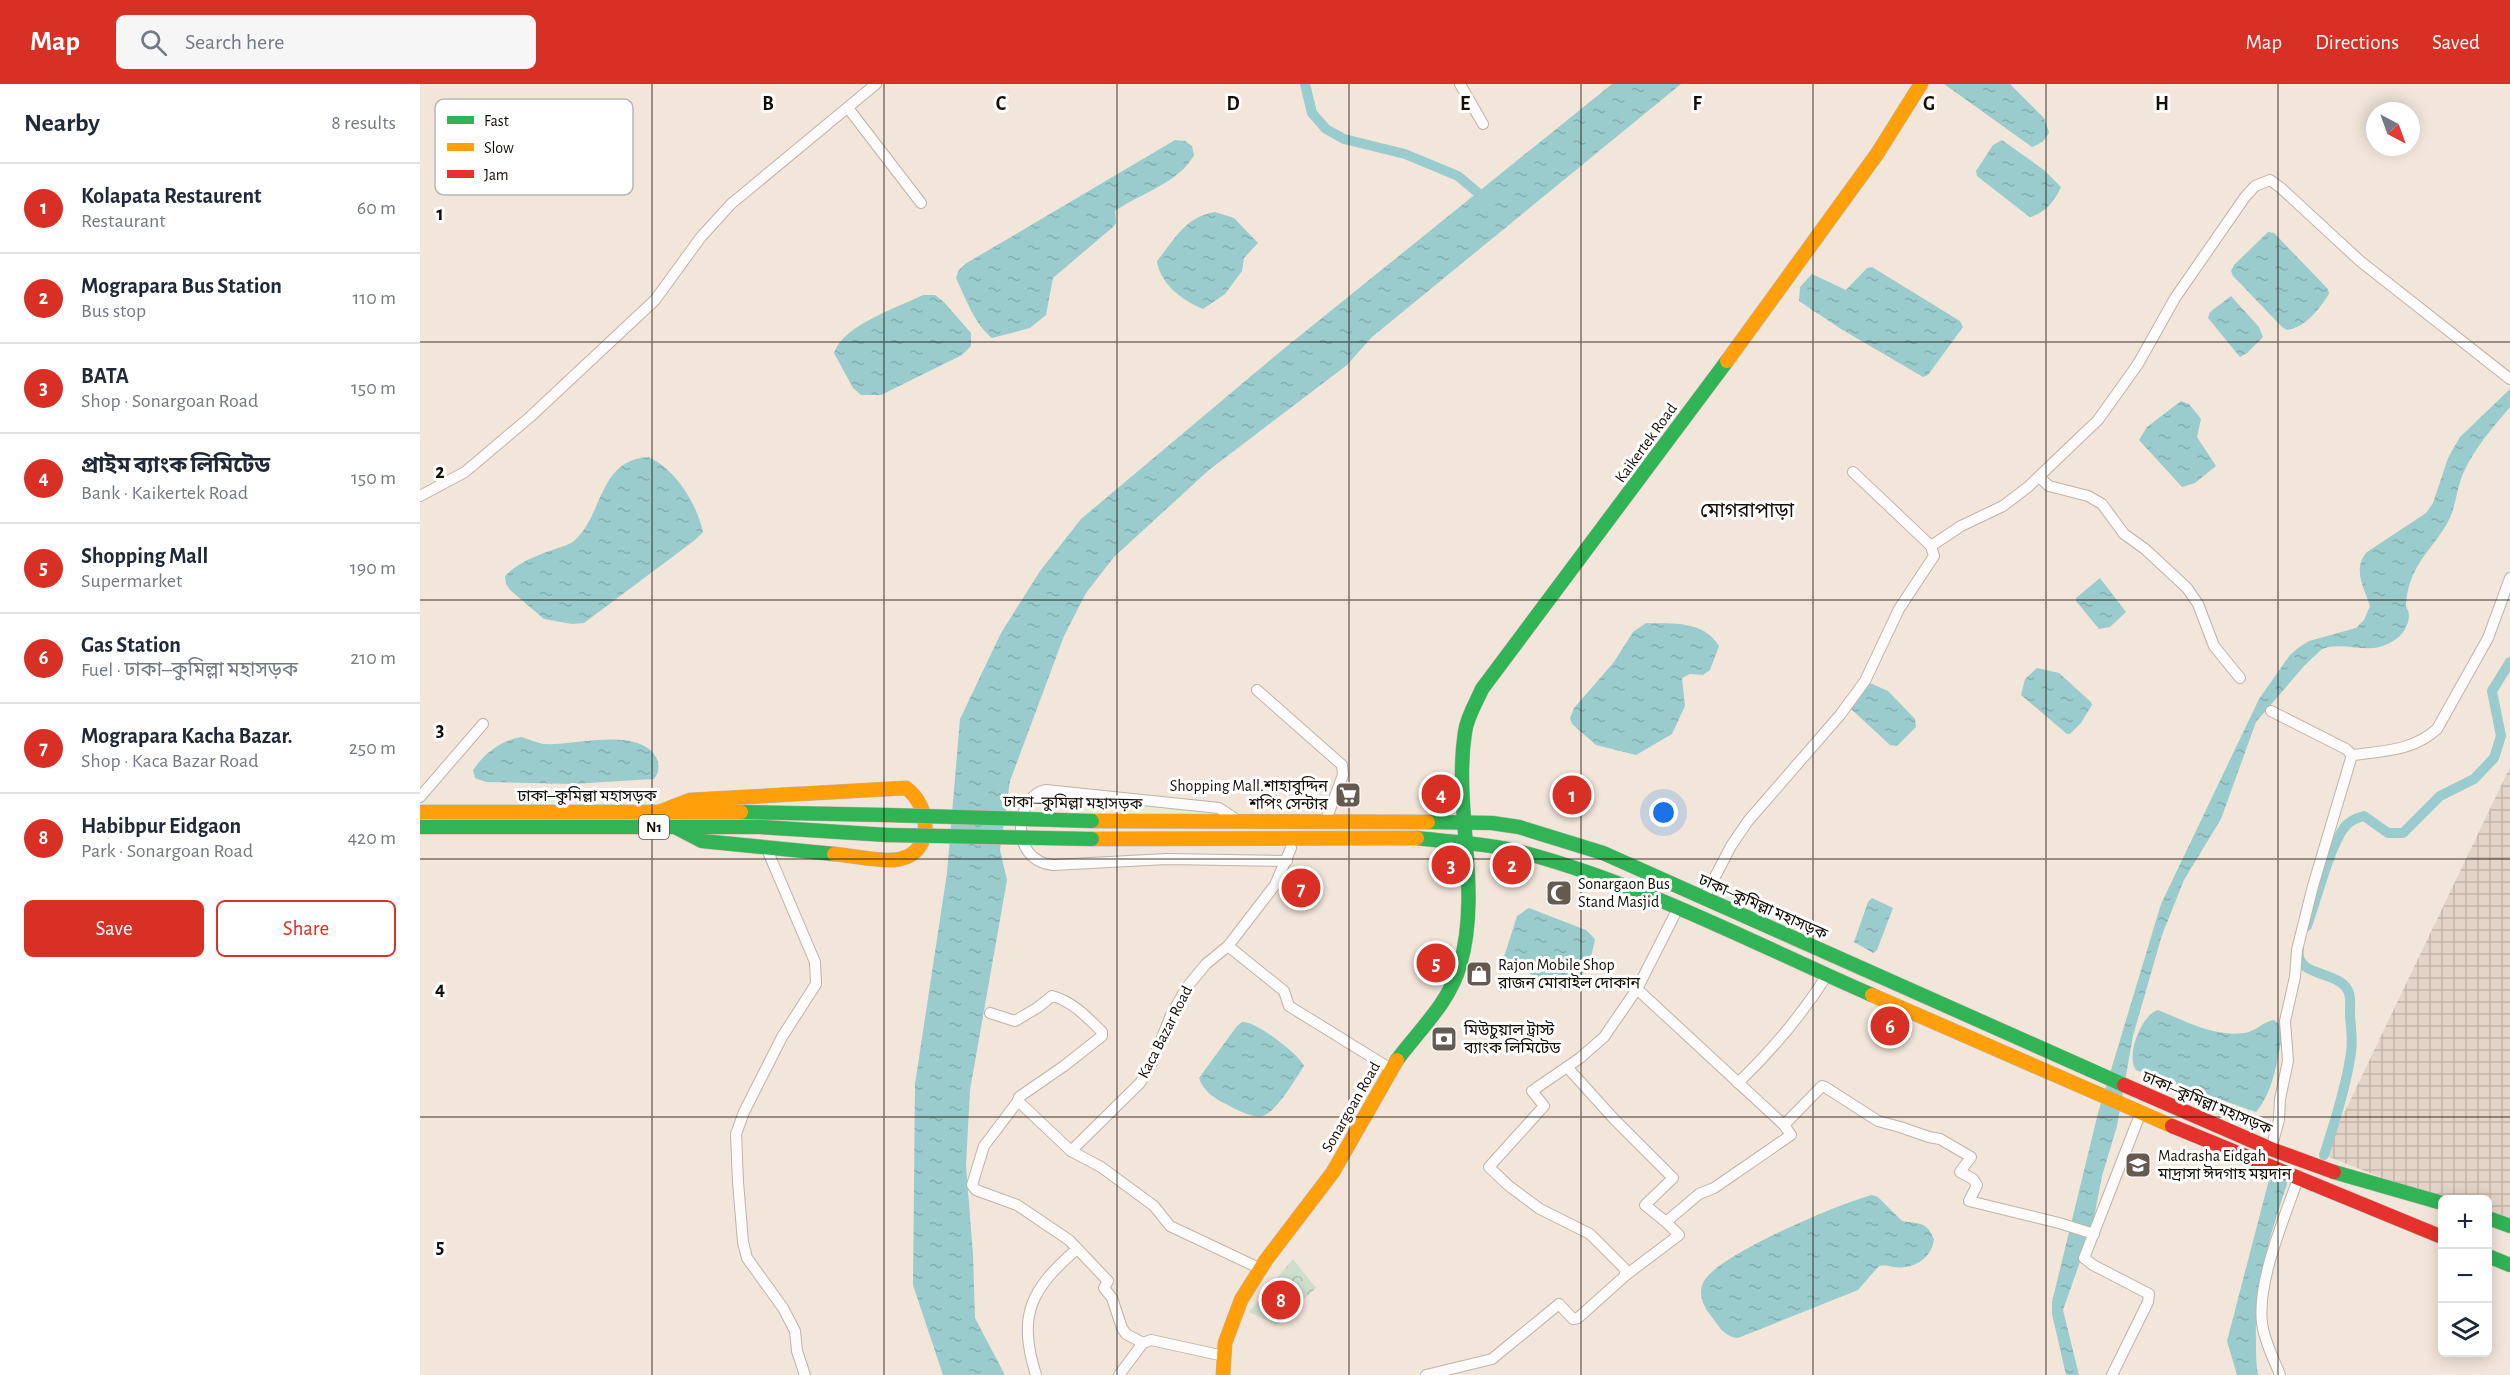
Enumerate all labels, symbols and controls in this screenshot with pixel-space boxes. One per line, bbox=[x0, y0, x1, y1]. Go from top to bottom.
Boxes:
search box bbox=[116, 15, 536, 69]
icon: search bbox=[137, 26, 170, 59]
text: Map bbox=[30, 28, 80, 56]
text: Search here bbox=[185, 31, 284, 53]
text: Map bbox=[2246, 32, 2282, 53]
text: Directions bbox=[2315, 32, 2399, 53]
text: Saved bbox=[2432, 32, 2480, 53]
text: B bbox=[762, 94, 774, 114]
text: C bbox=[996, 94, 1007, 114]
text: D bbox=[1226, 94, 1240, 114]
text: E bbox=[1460, 94, 1470, 114]
text: F bbox=[1692, 94, 1702, 114]
text: G bbox=[1923, 94, 1935, 114]
text: H bbox=[2155, 94, 2169, 114]
legend bbox=[435, 99, 633, 195]
north arrow bbox=[2366, 102, 2420, 156]
text: Nearby bbox=[24, 110, 100, 136]
text: 8 results bbox=[331, 113, 396, 133]
text: Fast bbox=[484, 113, 509, 129]
text: Slow bbox=[484, 140, 514, 156]
text: Jam bbox=[484, 167, 509, 183]
text: Kolapata Restaurent bbox=[81, 185, 262, 207]
text: 1 bbox=[40, 198, 47, 218]
text: 60 m bbox=[357, 198, 396, 218]
text: 1 bbox=[436, 204, 444, 224]
text: Restaurant bbox=[81, 211, 166, 231]
text: Mograpara Bus Station bbox=[81, 275, 282, 297]
text: 2 bbox=[39, 288, 48, 308]
text: 110 m bbox=[352, 288, 396, 308]
text: Bus stop bbox=[81, 301, 146, 321]
text: BATA bbox=[81, 365, 129, 387]
text: 3 bbox=[39, 378, 48, 398]
text: 150 m bbox=[351, 378, 396, 398]
text: Shop · Sonargoan Road bbox=[81, 391, 258, 411]
street label: Kaikertek Road bbox=[1612, 400, 1680, 486]
text: প্রাইম ব্যাংক লিমিটেড bbox=[81, 454, 270, 476]
text: 2 bbox=[435, 462, 445, 482]
text: 4 bbox=[38, 468, 49, 488]
text: 150 m bbox=[351, 468, 396, 488]
text: Bank · Kaikertek Road bbox=[81, 483, 248, 503]
district label: মোগরাপাড়া bbox=[1700, 501, 1795, 521]
text: Shopping Mall bbox=[81, 545, 208, 567]
text: 5 bbox=[39, 558, 48, 578]
text: 190 m bbox=[350, 558, 396, 578]
text: Supermarket bbox=[81, 571, 182, 591]
text: Gas Station bbox=[81, 634, 181, 656]
text: 6 bbox=[39, 648, 48, 668]
text: 210 m bbox=[350, 648, 396, 668]
text: Fuel · ঢাকা–কুমিল্লা মহাসড়ক bbox=[81, 660, 298, 680]
text: 3 bbox=[436, 720, 444, 740]
text: Mograpara Kacha Bazar. bbox=[81, 725, 293, 747]
text: 7 bbox=[39, 738, 48, 758]
text: 250 m bbox=[349, 738, 396, 758]
text: Shop · Kaca Bazar Road bbox=[81, 751, 259, 771]
pin: 4 bbox=[1422, 772, 1460, 816]
pin: 1 bbox=[1552, 772, 1592, 818]
place label: Shopping Mall.শাহাবুদ্দিন শপিং সেন্টার bbox=[1170, 776, 1328, 812]
supermarket icon: Shopping Mall.শাহাবুদ্দিন শপিং সেন্টার bbox=[1333, 780, 1363, 810]
street label: ঢাকা–কুমিল্লা মহাসড়ক bbox=[516, 786, 658, 805]
street label: ঢাকা–কুমিল্লা মহাসড়ক bbox=[1002, 792, 1144, 813]
your location bbox=[1649, 798, 1678, 827]
text: Habibpur Eidgaon bbox=[81, 815, 241, 837]
road number: N1 bbox=[639, 815, 669, 839]
text: 8 bbox=[39, 828, 48, 848]
text: 420 m bbox=[347, 828, 396, 848]
text: Park · Sonargoan Road bbox=[81, 841, 253, 861]
pin: 3 bbox=[1432, 842, 1470, 888]
pin: 2 bbox=[1492, 842, 1532, 888]
pin: 7 bbox=[1282, 866, 1320, 910]
street label: ঢাকা–কুমিল্লা মহাসড়ক bbox=[1695, 869, 1832, 944]
place label: Sonargaon Bus Stand Masjid bbox=[1578, 876, 1670, 911]
mosque icon: Sonargaon Bus Stand Masjid bbox=[1544, 878, 1574, 908]
button: Save bbox=[24, 900, 204, 957]
button: Share bbox=[216, 900, 396, 957]
pin: 5 bbox=[1416, 940, 1456, 986]
place label: Rajon Mobile Shop রাজন মোবাইল দোকান bbox=[1497, 957, 1640, 991]
shop icon: Rajon Mobile Shop রাজন মোবাইল দোকান bbox=[1464, 959, 1494, 989]
text: 4 bbox=[435, 979, 445, 999]
street label: Kaca Bazar Road bbox=[1135, 983, 1195, 1081]
pin: 6 bbox=[1870, 1004, 1910, 1048]
place label: মিউচুয়াল ট্রাস্ট ব্যাংক লিমিটেড bbox=[1463, 1020, 1561, 1056]
bank icon: মিউচুয়াল ট্রাস্ট ব্যাংক লিমিটেড bbox=[1429, 1024, 1459, 1054]
street label: Sonargoan Road bbox=[1319, 1059, 1383, 1155]
street label: ঢাকা–কুমিল্লা মহাসড়ক bbox=[2139, 1066, 2276, 1139]
place label: Madrasha Eidgah মাদ্রাসা ঈদগাহ ময়দান bbox=[2157, 1148, 2292, 1182]
school or university icon: Madrasha Eidgah মাদ্রাসা ঈদগাহ ময়দান bbox=[2123, 1150, 2153, 1180]
map controls bbox=[2438, 1195, 2492, 1357]
button: + bbox=[2438, 1195, 2492, 1249]
text: 5 bbox=[436, 1237, 444, 1257]
button: − bbox=[2438, 1249, 2492, 1303]
pin: 8 bbox=[1262, 1278, 1300, 1322]
button: layers bbox=[2438, 1303, 2492, 1357]

